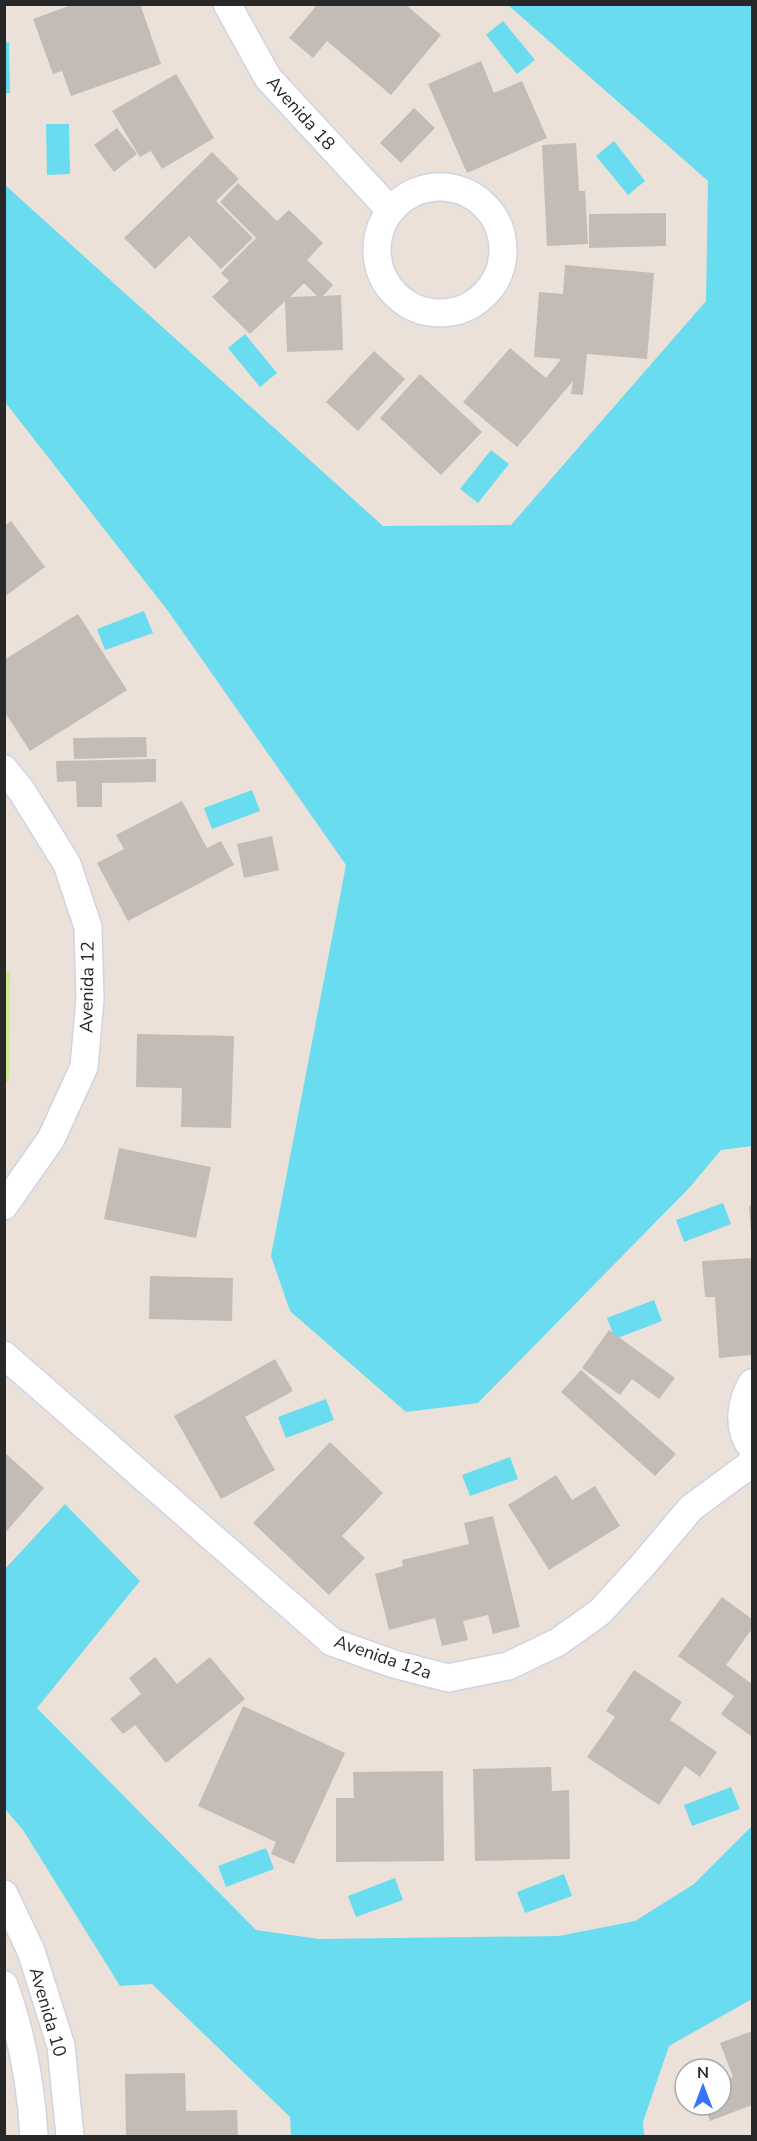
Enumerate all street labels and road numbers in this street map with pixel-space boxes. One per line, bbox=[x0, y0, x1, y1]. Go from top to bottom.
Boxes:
street label: Avenida 18 bbox=[261, 71, 341, 155]
street label: Avenida 12 bbox=[74, 941, 100, 1033]
street label: Avenida 12a bbox=[331, 1629, 435, 1685]
street label: Avenida 10 bbox=[24, 1964, 72, 2060]

